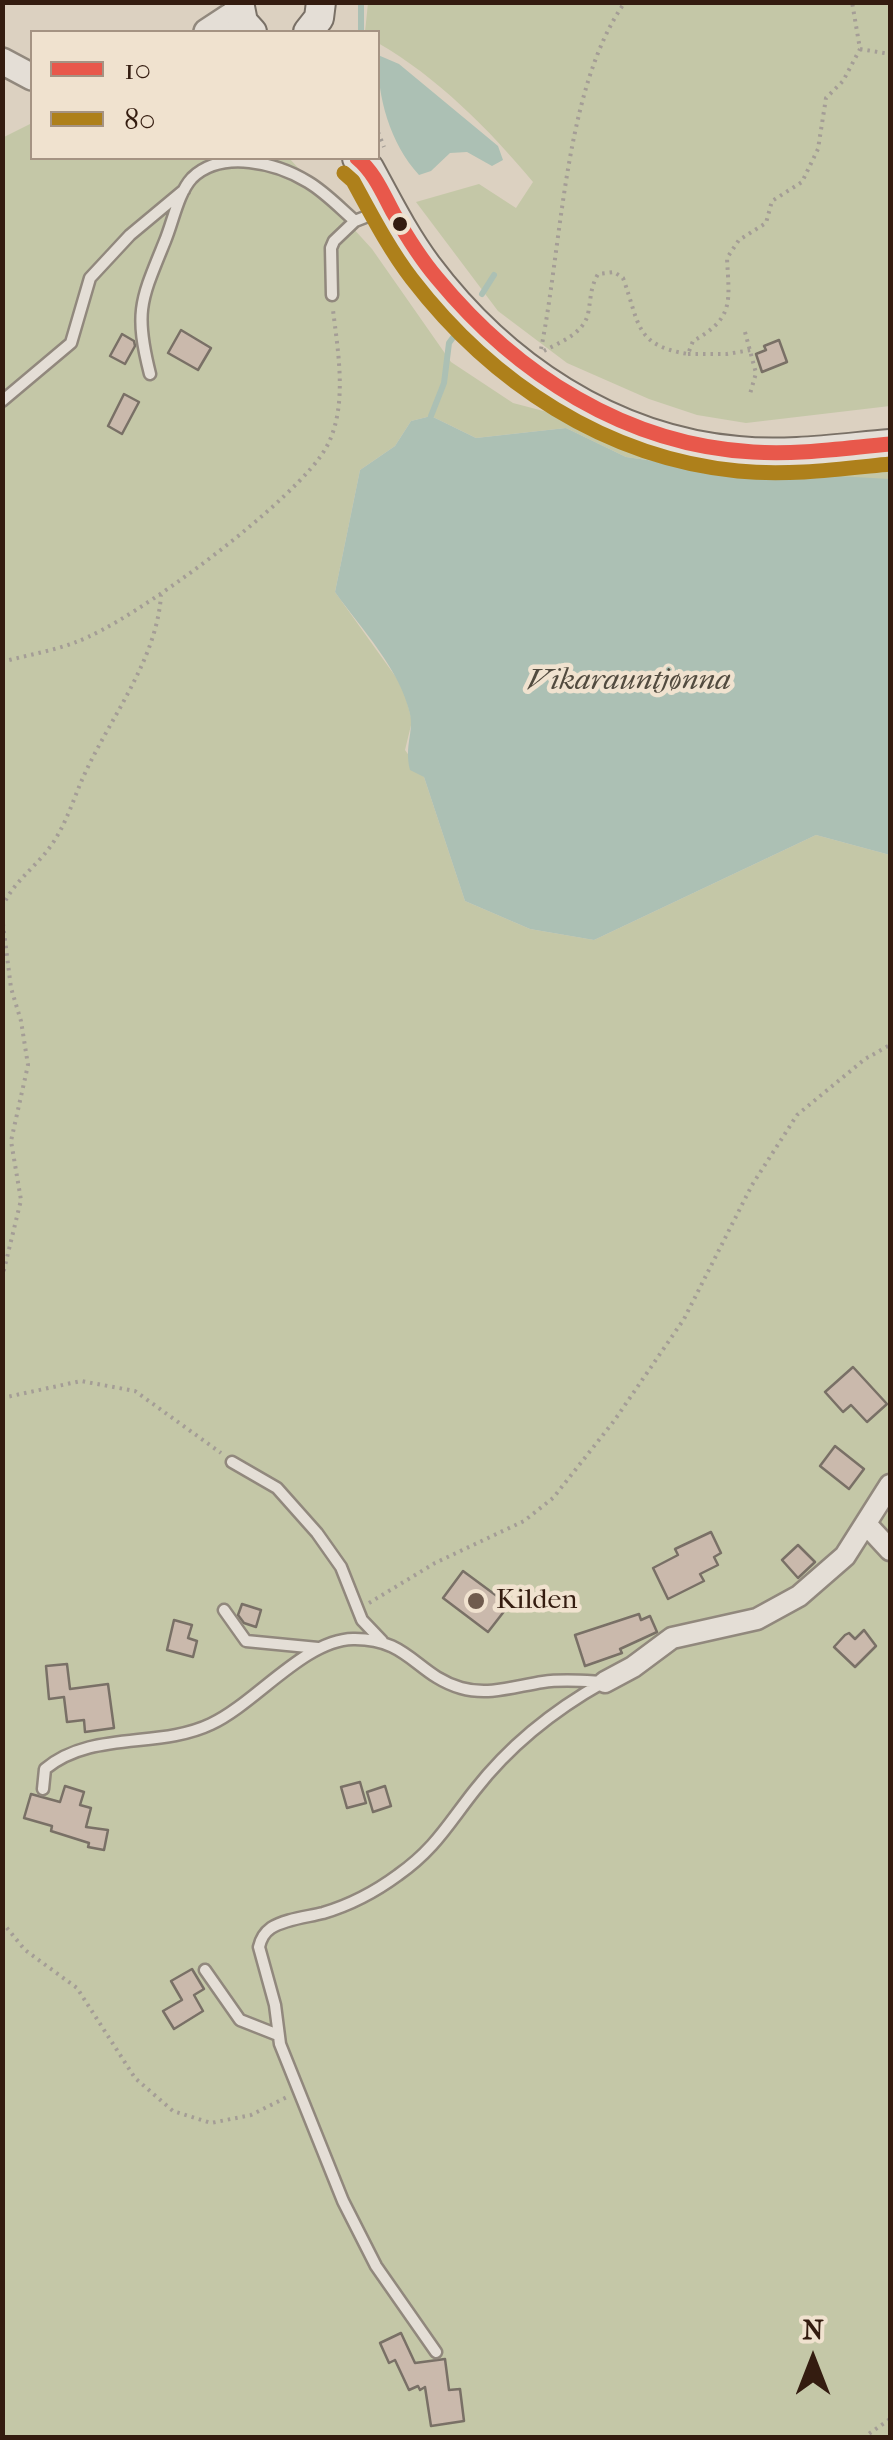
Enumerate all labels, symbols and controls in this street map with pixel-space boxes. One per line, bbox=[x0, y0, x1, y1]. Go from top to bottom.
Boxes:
legend bbox=[30, 30, 380, 160]
text: 10 bbox=[124, 52, 151, 87]
text: 80 bbox=[124, 102, 156, 137]
unlabelled marker bbox=[390, 214, 410, 234]
water label: Vikarauntjønna bbox=[527, 664, 731, 700]
place label: Kilden bbox=[496, 1584, 578, 1618]
marker: Kilden bbox=[465, 1590, 487, 1612]
north arrow bbox=[763, 2310, 863, 2410]
text: N bbox=[802, 2313, 824, 2346]

